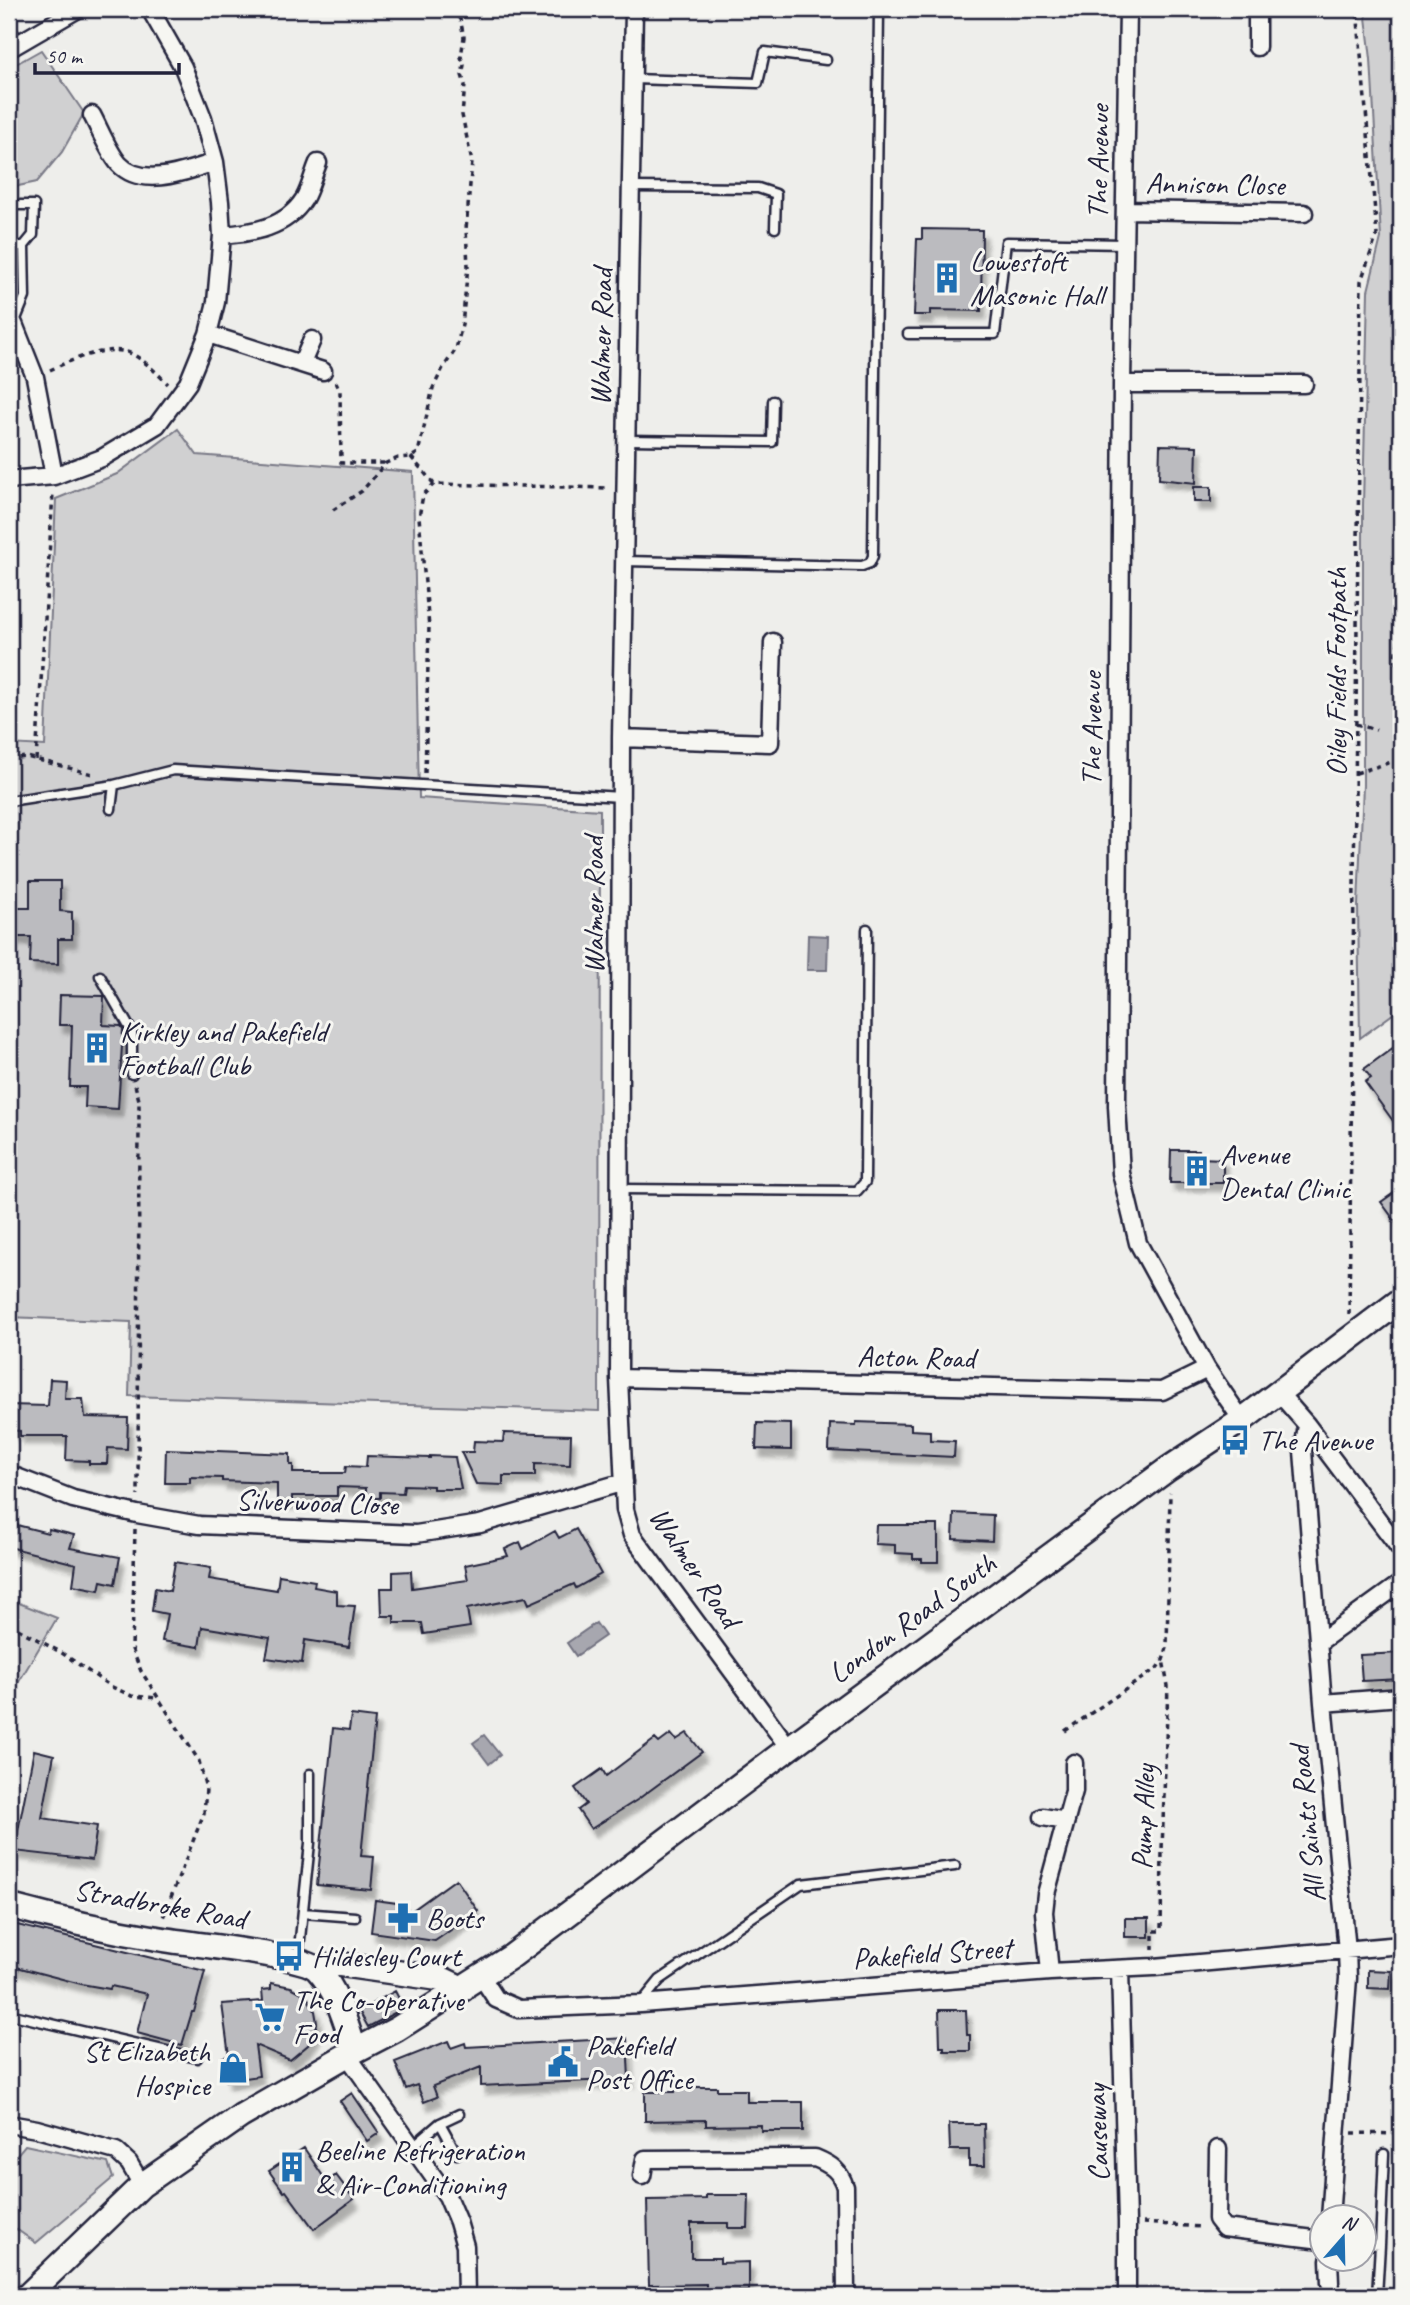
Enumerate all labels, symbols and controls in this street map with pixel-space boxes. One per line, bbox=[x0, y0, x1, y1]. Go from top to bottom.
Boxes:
scale bar bbox=[35, 32, 178, 76]
text: 50 m bbox=[46, 43, 84, 69]
street label: The Avenue bbox=[1078, 102, 1118, 220]
street label: Annison Close bbox=[1145, 164, 1287, 204]
place label: Lowestoft Masonic Hall bbox=[970, 242, 1108, 314]
building icon: Lowestoft Masonic Hall bbox=[930, 261, 964, 295]
street label: Walmer Road bbox=[581, 264, 621, 406]
street label: Oiley Fields Footpath bbox=[1317, 567, 1355, 776]
street label: The Avenue bbox=[1072, 670, 1110, 786]
street label: Walmer Road bbox=[574, 832, 612, 974]
place label: Kirkley and Pakefield Football Club bbox=[120, 1012, 331, 1084]
building icon: Kirkley and Pakefield Football Club bbox=[80, 1031, 114, 1065]
place label: Avenue Dental Clinic bbox=[1220, 1135, 1351, 1207]
building icon: Avenue Dental Clinic bbox=[1180, 1154, 1214, 1188]
street label: Acton Road bbox=[857, 1337, 979, 1377]
place label: The Avenue bbox=[1258, 1421, 1375, 1459]
bus stop icon: The Avenue bbox=[1218, 1423, 1252, 1457]
street label: Silverwood Close bbox=[235, 1480, 401, 1524]
street label: Walmer Road bbox=[641, 1499, 751, 1638]
street label: London Road South bbox=[821, 1544, 1004, 1692]
street label: All Saints Road bbox=[1279, 1739, 1334, 1904]
street label: Pump Alley bbox=[1122, 1762, 1164, 1870]
street label: Stradbroke Road bbox=[71, 1870, 253, 1938]
place label: Boots bbox=[426, 1899, 486, 1937]
pharmacy icon: Boots bbox=[386, 1901, 420, 1935]
street label: Pakefield Street bbox=[851, 1928, 1017, 1978]
place label: Hildesley Court bbox=[312, 1937, 464, 1975]
bus stop icon: Hildesley Court bbox=[272, 1939, 306, 1973]
place label: The Co-operative Food bbox=[293, 1981, 466, 2053]
supermarket icon: The Co-operative Food bbox=[253, 2000, 287, 2034]
place label: Pakefield Post Office bbox=[586, 2026, 695, 2098]
place label: St Elizabeth Hospice bbox=[83, 2032, 212, 2104]
public building icon: Pakefield Post Office bbox=[546, 2045, 580, 2079]
shop icon: St Elizabeth Hospice bbox=[216, 2051, 250, 2085]
street label: Causeway bbox=[1076, 2081, 1118, 2182]
place label: Beeline Refrigeration & Air-Conditioning bbox=[315, 2131, 525, 2203]
building icon: Beeline Refrigeration & Air-Conditioning bbox=[275, 2150, 309, 2184]
north arrow bbox=[1308, 2204, 1378, 2274]
text: N bbox=[1339, 2210, 1361, 2237]

